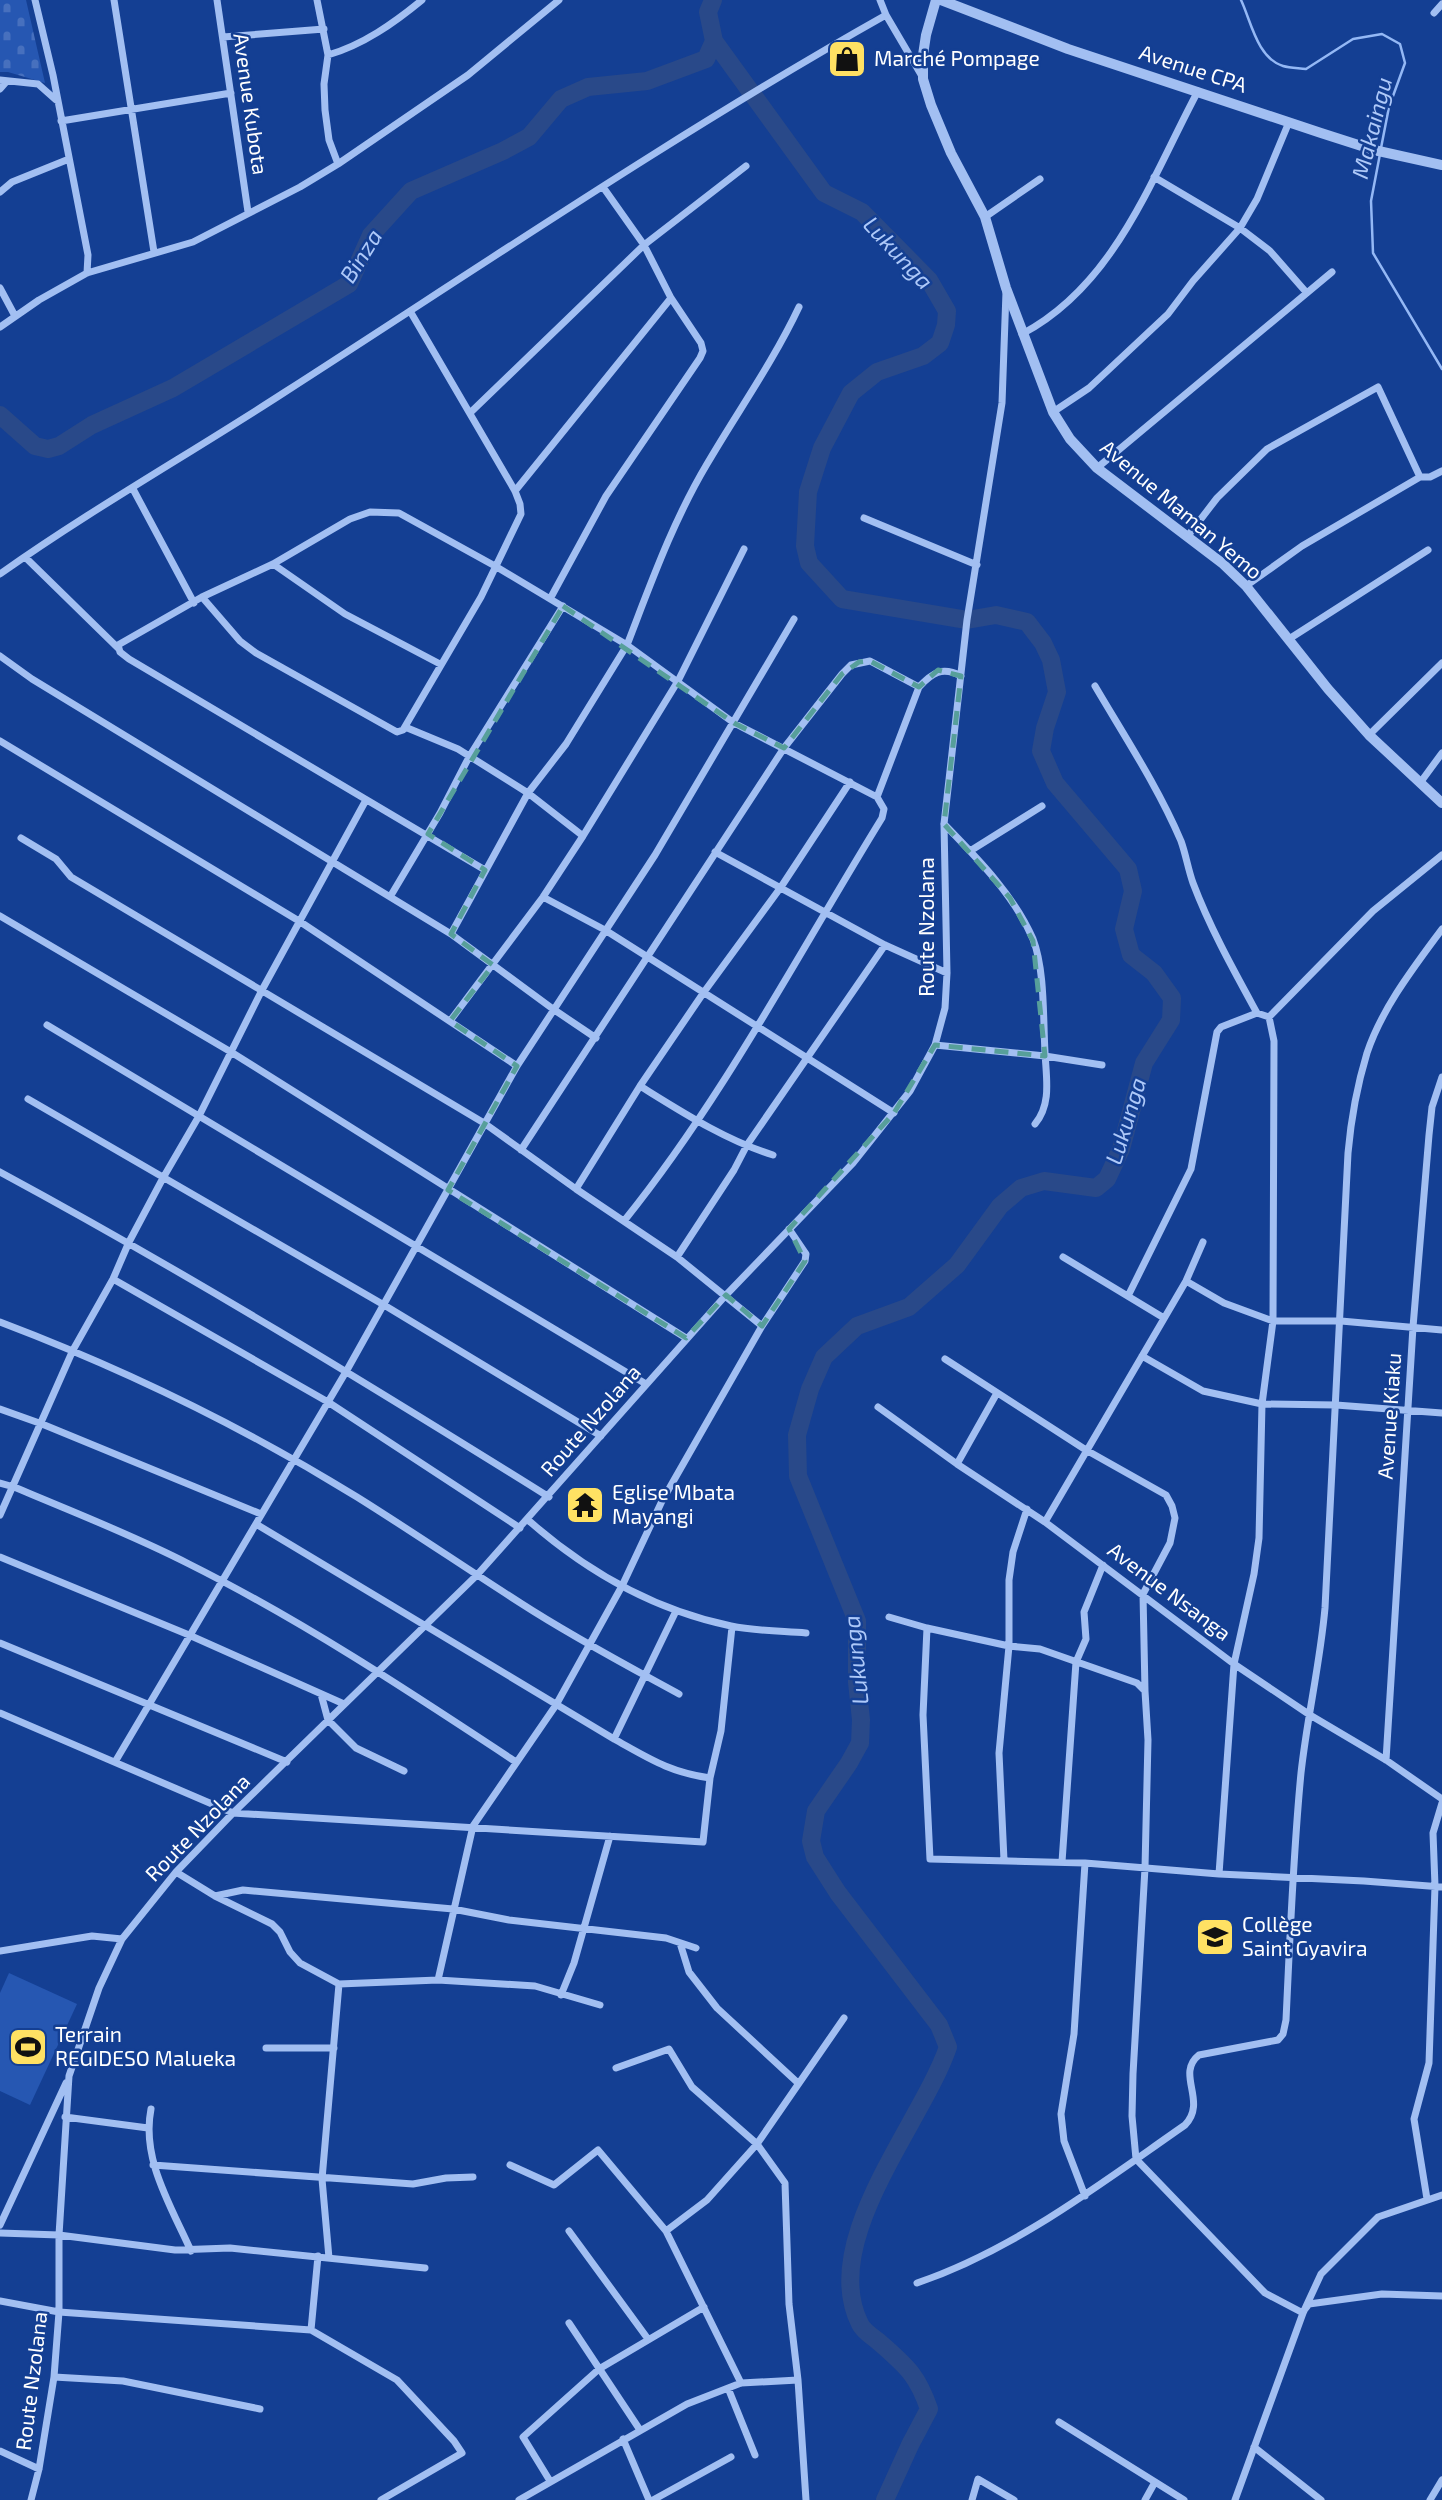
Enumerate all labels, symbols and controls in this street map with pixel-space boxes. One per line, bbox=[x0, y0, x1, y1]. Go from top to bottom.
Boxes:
street label: Avenue Kubota bbox=[229, 31, 274, 176]
shop icon: Marché Pompage bbox=[826, 38, 868, 80]
street label: Avenue CPA bbox=[1136, 38, 1250, 97]
place label: Marché Pompage bbox=[874, 45, 1040, 70]
water label: Makaingu bbox=[1345, 74, 1397, 181]
water label: Lukunga bbox=[858, 210, 939, 295]
water label: Binza bbox=[333, 223, 387, 287]
street label: Avenue Maman Yemo bbox=[1096, 434, 1268, 584]
street label: Route Nzolana bbox=[913, 857, 938, 997]
water label: Lukunga bbox=[1099, 1074, 1152, 1168]
street label: Avenue Kiaku bbox=[1372, 1352, 1405, 1480]
street label: Route Nzolana bbox=[535, 1359, 645, 1481]
place label: Eglise Mbata Mayangi bbox=[612, 1479, 735, 1528]
temple icon: Eglise Mbata Mayangi bbox=[564, 1484, 606, 1526]
street label: Avenue Nsanga bbox=[1104, 1536, 1236, 1645]
water label: Lukunga bbox=[836, 1614, 874, 1706]
street label: Route Nzolana bbox=[139, 1768, 254, 1886]
place label: Collège Saint Gyavira bbox=[1242, 1911, 1367, 1960]
school or university icon: Collège Saint Gyavira bbox=[1194, 1916, 1236, 1958]
place label: Terrain REGIDESO Malueka bbox=[55, 2021, 236, 2070]
sports icon: Terrain REGIDESO Malueka bbox=[7, 2026, 49, 2068]
street label: Route Nzolana bbox=[10, 2310, 51, 2452]

